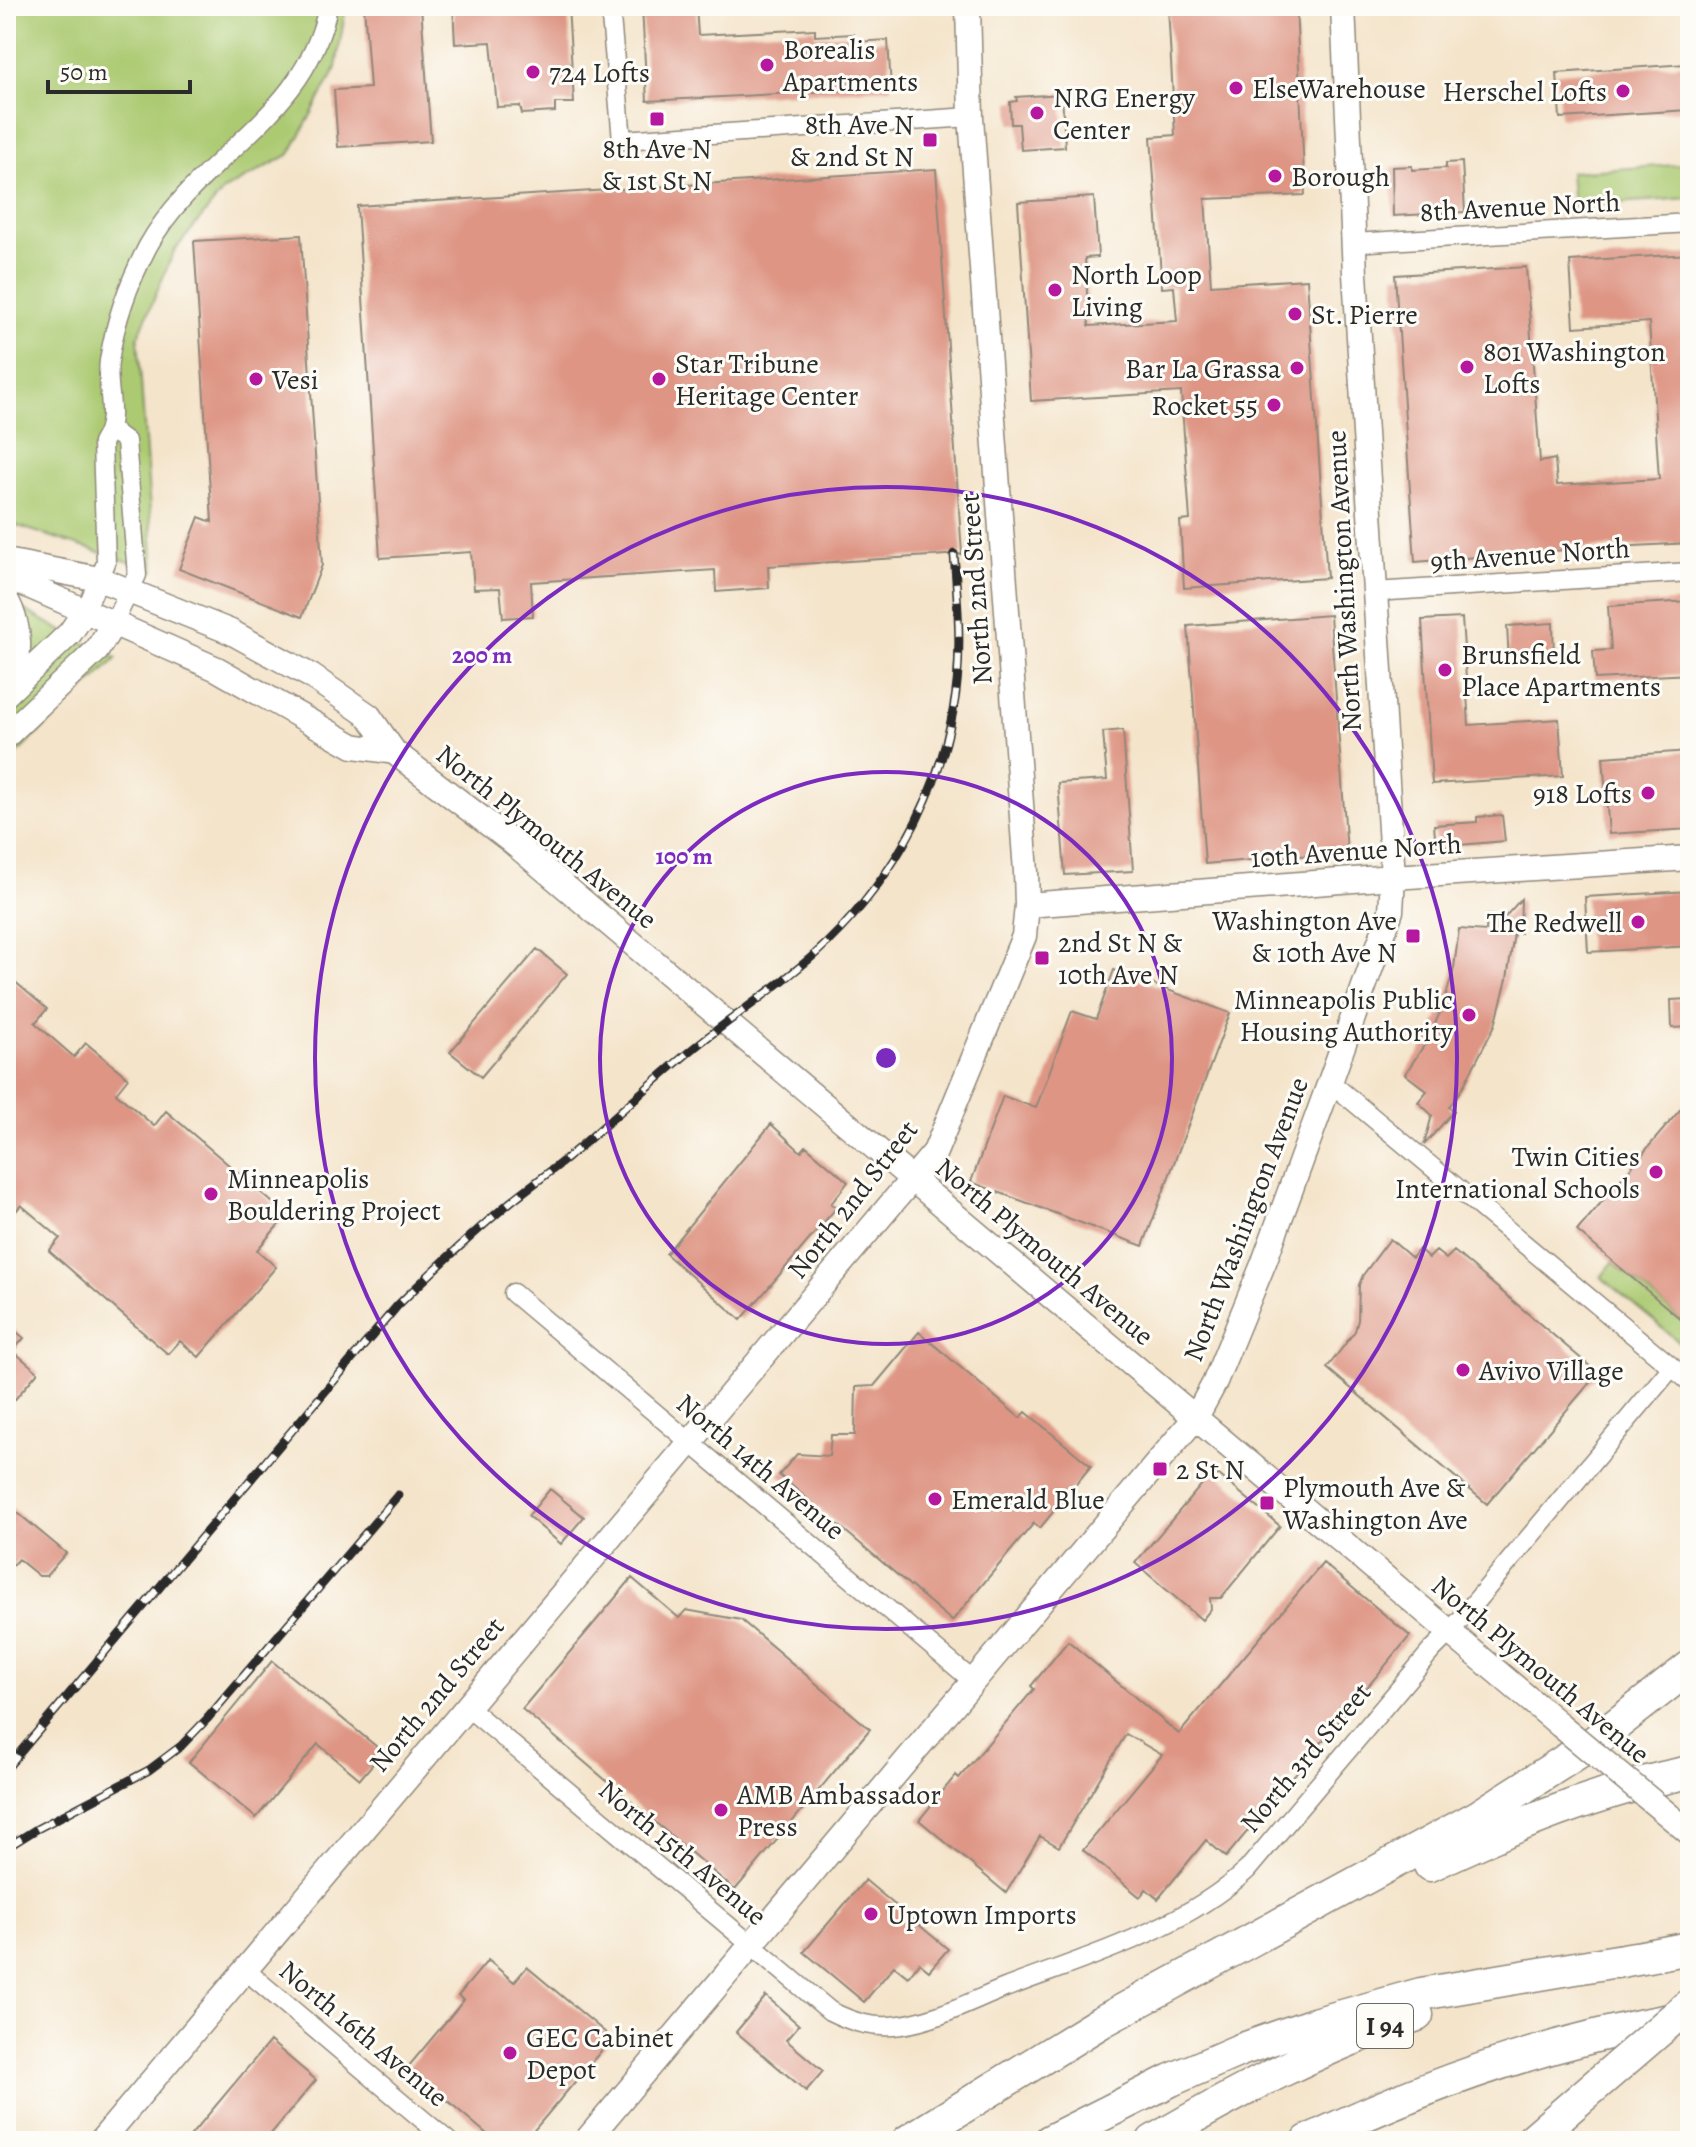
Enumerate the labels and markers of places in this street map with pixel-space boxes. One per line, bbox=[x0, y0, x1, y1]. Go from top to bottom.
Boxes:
place label: Borealis Apartments bbox=[782, 31, 918, 101]
place label: 724 Lofts bbox=[549, 54, 650, 92]
marker: Borealis Apartments bbox=[758, 56, 776, 74]
marker: 724 Lofts bbox=[524, 63, 542, 81]
place label: ElseWarehouse bbox=[1252, 70, 1426, 108]
place label: Herschel Lofts bbox=[1443, 73, 1607, 111]
place label: NRG Energy Center bbox=[1053, 79, 1196, 149]
marker: ElseWarehouse bbox=[1227, 79, 1245, 97]
marker: Herschel Lofts bbox=[1614, 82, 1632, 100]
marker: NRG Energy Center bbox=[1028, 104, 1046, 122]
place label: 8th Ave N & 2nd St N bbox=[790, 106, 914, 176]
marker: 8th Ave N & 1st St N bbox=[648, 110, 666, 128]
place label: 8th Ave N & 1st St N bbox=[602, 130, 712, 200]
marker: 8th Ave N & 2nd St N bbox=[921, 131, 939, 149]
place label: Borough bbox=[1291, 158, 1390, 196]
marker: Borough bbox=[1266, 167, 1284, 185]
place label: North Loop Living bbox=[1071, 256, 1202, 326]
marker: North Loop Living bbox=[1046, 281, 1064, 299]
place label: St. Pierre bbox=[1311, 296, 1418, 334]
marker: St. Pierre bbox=[1286, 305, 1304, 323]
place label: 801 Washington Lofts bbox=[1483, 333, 1666, 403]
place label: Star Tribune Heritage Center bbox=[675, 345, 859, 415]
place label: Bar La Grassa bbox=[1125, 350, 1281, 388]
marker: 801 Washington Lofts bbox=[1458, 358, 1476, 376]
marker: Bar La Grassa bbox=[1288, 359, 1306, 377]
place label: Vesi bbox=[271, 361, 319, 399]
marker: Vesi bbox=[247, 370, 265, 388]
marker: Star Tribune Heritage Center bbox=[650, 370, 668, 388]
place label: Rocket 55 bbox=[1151, 387, 1258, 425]
marker: Rocket 55 bbox=[1265, 396, 1283, 414]
place label: Brunsfield Place Apartments bbox=[1461, 636, 1661, 706]
marker: Brunsfield Place Apartments bbox=[1436, 661, 1454, 679]
place label: 918 Lofts bbox=[1533, 775, 1632, 813]
marker: 918 Lofts bbox=[1639, 784, 1657, 802]
place label: Washington Ave & 10th Ave N bbox=[1211, 902, 1397, 972]
place label: The Redwell bbox=[1487, 904, 1622, 942]
marker: The Redwell bbox=[1629, 913, 1647, 931]
place label: 2nd St N & 10th Ave N bbox=[1058, 924, 1183, 994]
marker: Washington Ave & 10th Ave N bbox=[1404, 927, 1422, 945]
marker: 2nd St N & 10th Ave N bbox=[1033, 949, 1051, 967]
place label: Minneapolis Public Housing Authority bbox=[1234, 981, 1454, 1051]
marker: Minneapolis Public Housing Authority bbox=[1460, 1006, 1478, 1024]
centre of rings bbox=[872, 1044, 900, 1072]
place label: Twin Cities International Schools bbox=[1395, 1138, 1640, 1208]
place label: Minneapolis Bouldering Project bbox=[227, 1160, 441, 1230]
marker: Twin Cities International Schools bbox=[1647, 1163, 1665, 1181]
marker: Minneapolis Bouldering Project bbox=[202, 1185, 220, 1203]
place label: Avivo Village bbox=[1478, 1352, 1624, 1390]
marker: Avivo Village bbox=[1454, 1361, 1472, 1379]
place label: 2 St N bbox=[1176, 1451, 1245, 1489]
marker: 2 St N bbox=[1151, 1460, 1169, 1478]
place label: Plymouth Ave & Washington Ave bbox=[1282, 1469, 1468, 1539]
place label: Emerald Blue bbox=[951, 1481, 1105, 1519]
marker: Emerald Blue bbox=[926, 1490, 944, 1508]
marker: Plymouth Ave & Washington Ave bbox=[1258, 1494, 1276, 1512]
place label: AMB Ambassador Press bbox=[736, 1776, 941, 1846]
marker: AMB Ambassador Press bbox=[712, 1801, 730, 1819]
place label: Uptown Imports bbox=[887, 1896, 1077, 1934]
marker: Uptown Imports bbox=[862, 1905, 880, 1923]
place label: GEC Cabinet Depot bbox=[526, 2019, 674, 2089]
marker: GEC Cabinet Depot bbox=[501, 2044, 519, 2062]

